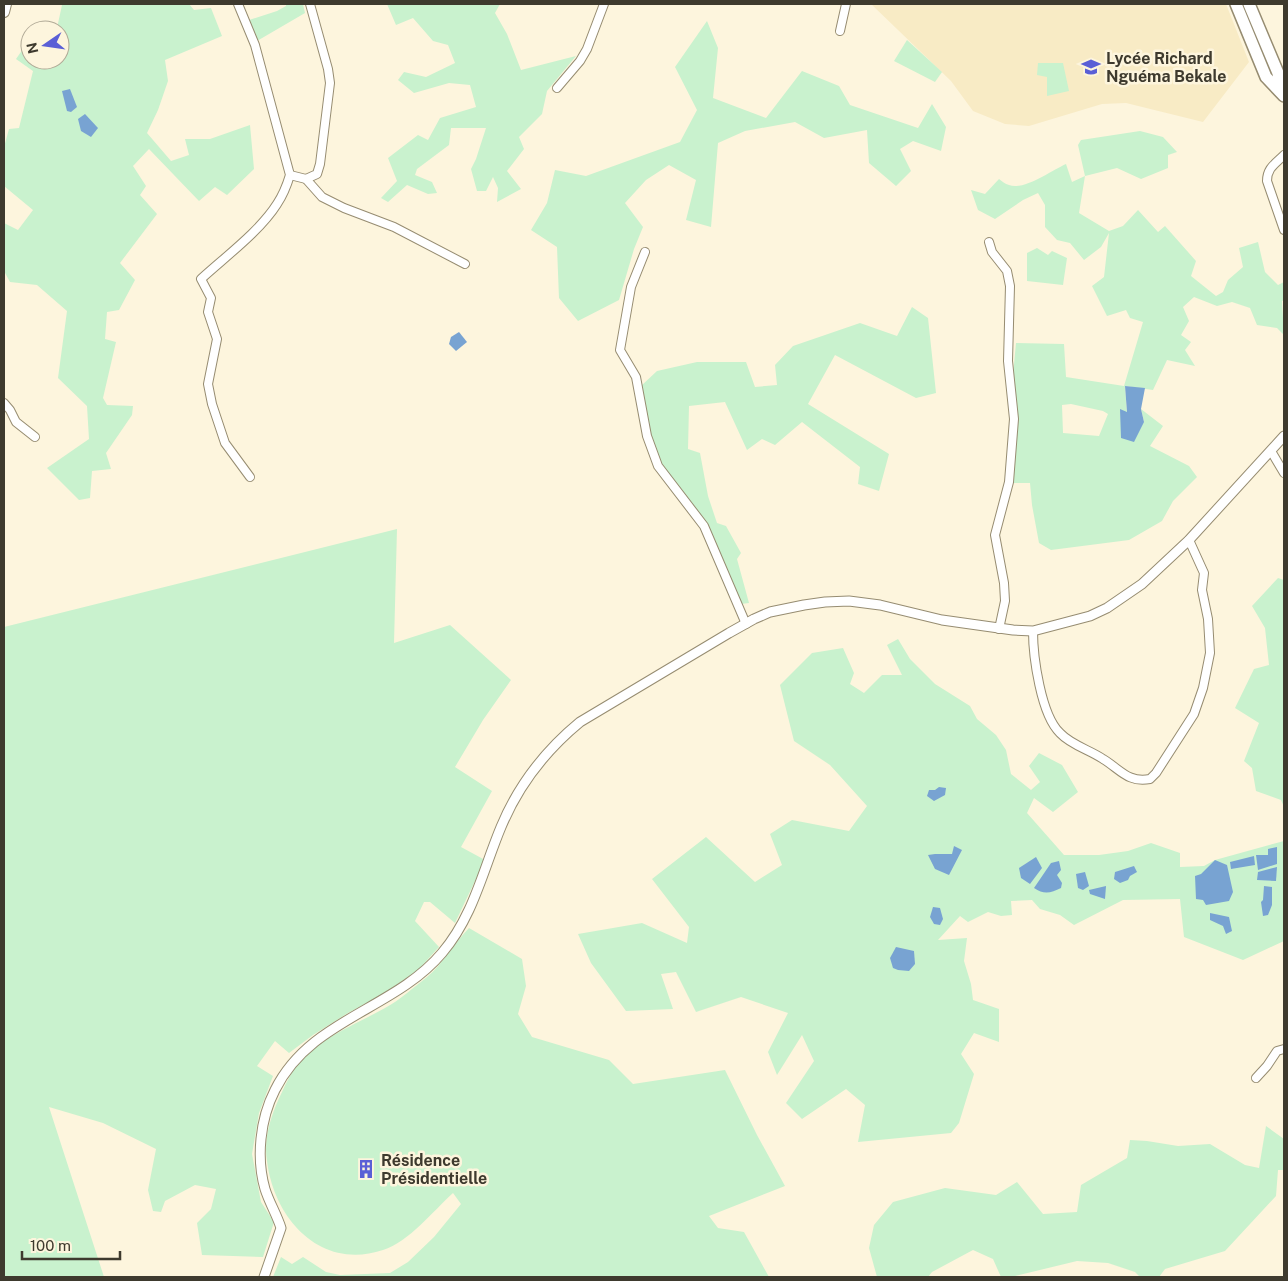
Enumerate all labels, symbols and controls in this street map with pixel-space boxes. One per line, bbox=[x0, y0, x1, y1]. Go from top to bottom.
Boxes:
north arrow bbox=[20, 20, 70, 70]
text: N bbox=[23, 41, 41, 55]
place label: Lycée Richard Nguéma Bekale bbox=[1106, 49, 1226, 86]
school or university icon: Lycée Richard Nguéma Bekale bbox=[1080, 56, 1102, 78]
place label: Résidence Présidentielle bbox=[381, 1151, 487, 1188]
building icon: Résidence Présidentielle bbox=[355, 1158, 377, 1180]
scale bar bbox=[22, 1228, 120, 1260]
text: 100 m bbox=[30, 1237, 71, 1254]

